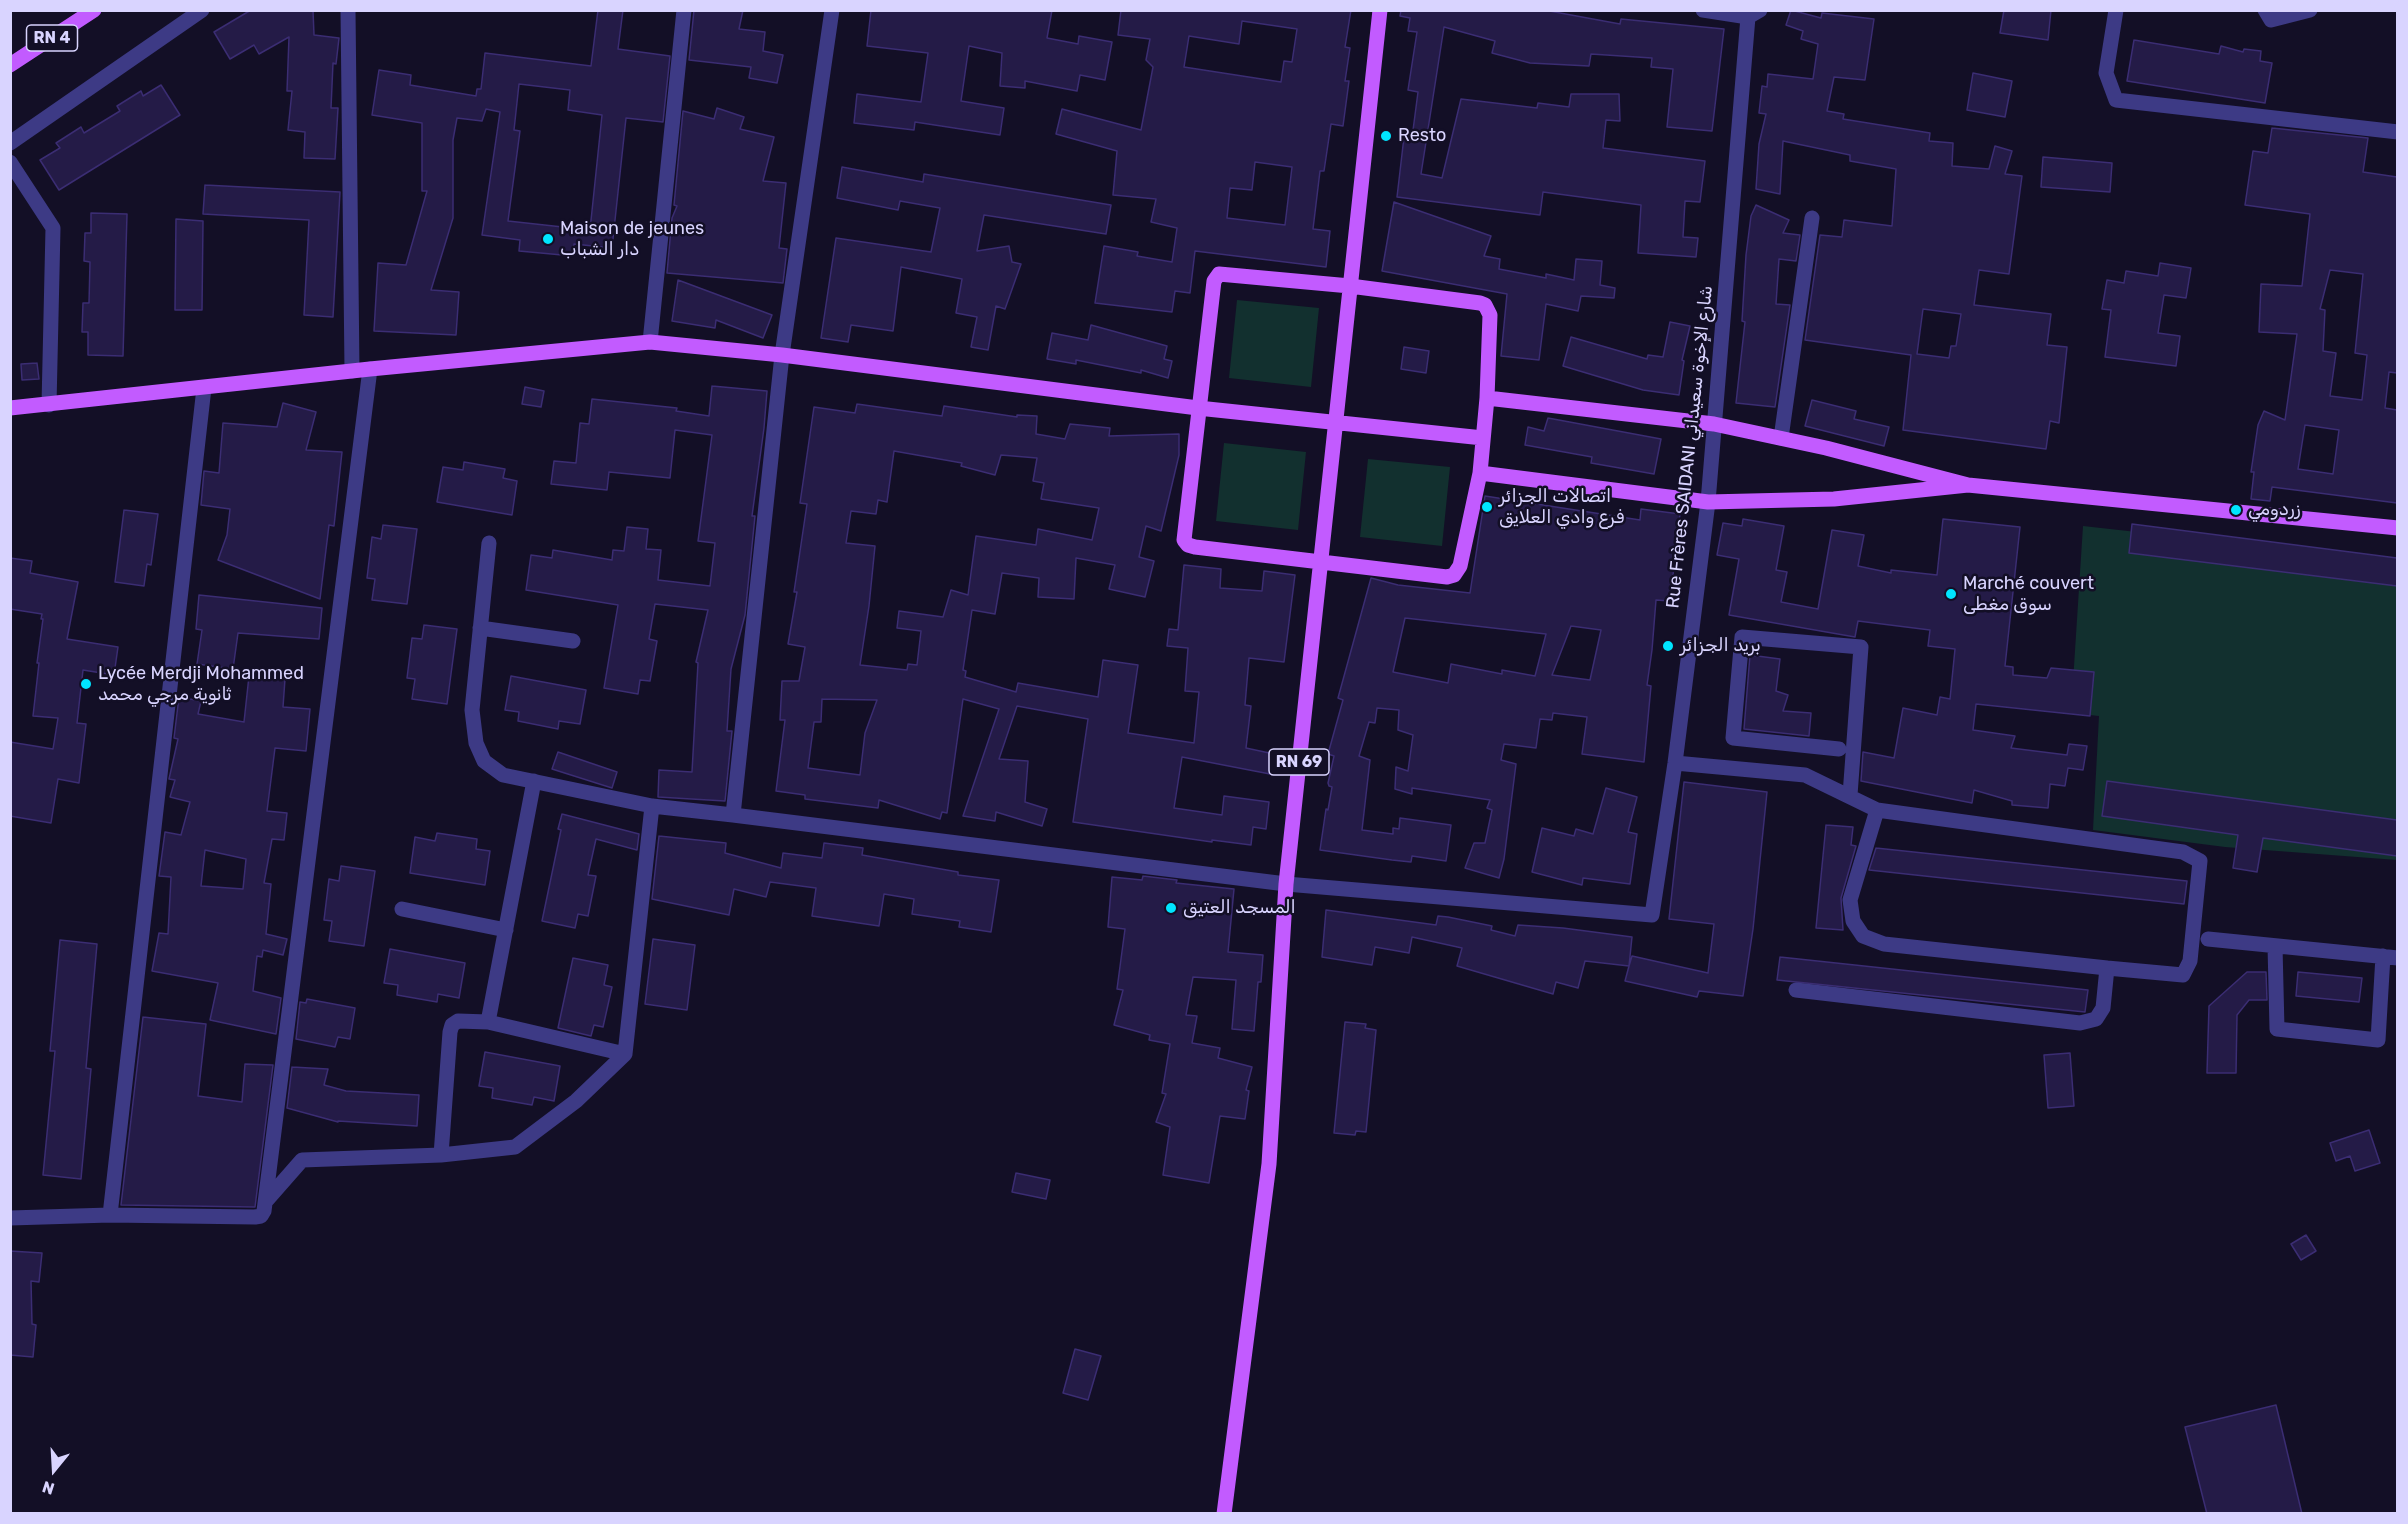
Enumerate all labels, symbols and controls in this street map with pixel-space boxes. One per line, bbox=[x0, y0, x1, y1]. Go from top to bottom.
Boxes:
road number: RN 4 bbox=[26, 25, 78, 51]
place label: Resto bbox=[1398, 125, 1446, 147]
marker: Resto bbox=[1379, 129, 1393, 143]
place label: Maison de jeunes دار الشباب bbox=[560, 218, 704, 260]
marker: Maison de jeunes دار الشباب bbox=[541, 232, 555, 246]
street label: Rue Frères SAIDANI شارع الإخوة سعيداني bbox=[1662, 285, 1718, 609]
place label: اتصالات الجزائر فرع وادي العلايق bbox=[1499, 486, 1624, 528]
place label: زردومي bbox=[2248, 499, 2301, 521]
marker: اتصالات الجزائر فرع وادي العلايق bbox=[1480, 500, 1494, 514]
marker: زردومي bbox=[2229, 503, 2243, 517]
place label: Marché couvert سوق مغطى bbox=[1963, 573, 2094, 616]
marker: Marché couvert سوق مغطى bbox=[1944, 587, 1958, 601]
place label: بريد الجزائر bbox=[1680, 635, 1761, 657]
marker: بريد الجزائر bbox=[1661, 639, 1675, 653]
place label: Lycée Merdji Mohammed ثانوية مرجي محمد bbox=[98, 663, 304, 706]
marker: Lycée Merdji Mohammed ثانوية مرجي محمد bbox=[79, 677, 93, 691]
road number: RN 69 bbox=[1269, 749, 1329, 775]
place label: المسجد العتيق bbox=[1183, 897, 1296, 919]
marker: المسجد العتيق bbox=[1164, 901, 1178, 915]
north arrow bbox=[24, 1440, 84, 1500]
text: N bbox=[40, 1477, 57, 1498]

